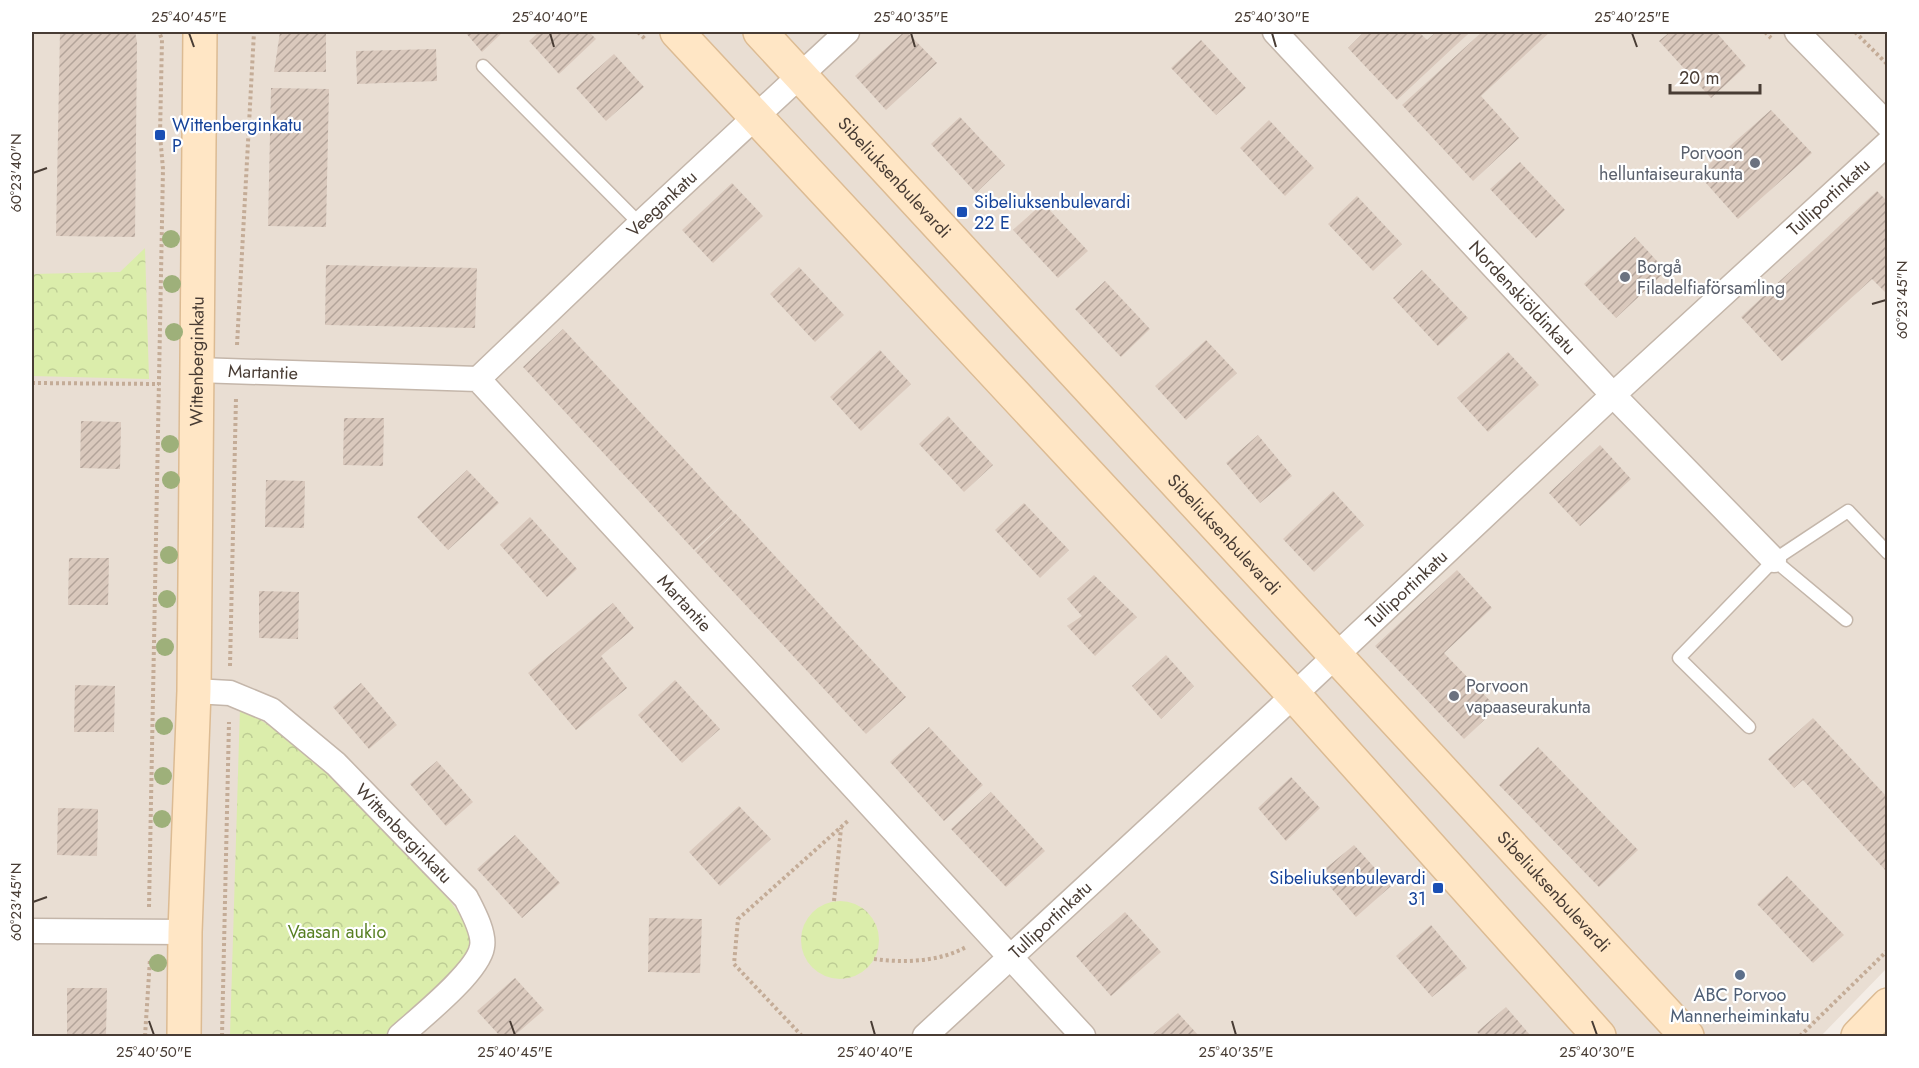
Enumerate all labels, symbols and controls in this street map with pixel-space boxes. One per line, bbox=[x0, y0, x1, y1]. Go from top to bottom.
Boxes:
text: 25°40'45"E bbox=[151, 6, 227, 28]
text: 25°40'40"E bbox=[512, 6, 588, 28]
text: 25°40'35"E bbox=[873, 6, 949, 28]
text: 25°40'30"E bbox=[1234, 6, 1310, 28]
text: 25°40'25"E bbox=[1594, 6, 1670, 28]
scale bar bbox=[1670, 57, 1760, 95]
text: 20 m bbox=[1679, 65, 1719, 91]
street label: Sibeliuksenbulevardi bbox=[832, 111, 957, 244]
place label: Wittenberginkatu P bbox=[172, 112, 302, 159]
marker: Wittenberginkatu P bbox=[153, 128, 167, 142]
text: 60°23'40"N bbox=[5, 133, 27, 213]
place label: Porvoon helluntaiseurakunta bbox=[1599, 140, 1743, 187]
street label: Tulliportinkatu bbox=[1781, 152, 1876, 242]
marker: Porvoon helluntaiseurakunta bbox=[1748, 156, 1762, 170]
street label: Veegankatu bbox=[621, 164, 703, 243]
place label: Sibeliuksenbulevardi 22 E bbox=[974, 189, 1131, 236]
marker: Sibeliuksenbulevardi 22 E bbox=[955, 205, 969, 219]
street label: Nordenskiöldinkatu bbox=[1463, 235, 1582, 361]
place label: Borgå Filadelfiaförsamling bbox=[1637, 254, 1785, 301]
text: 60°23'45"N bbox=[1891, 261, 1913, 339]
marker: Borgå Filadelfiaförsamling bbox=[1618, 270, 1632, 284]
street label: Wittenberginkatu bbox=[183, 296, 211, 426]
street label: Martantie bbox=[227, 358, 298, 386]
street label: Sibeliuksenbulevardi bbox=[1161, 468, 1287, 601]
street label: Tulliportinkatu bbox=[1360, 544, 1454, 634]
street label: Martantie bbox=[651, 569, 718, 638]
place label: Porvoon vapaaseurakunta bbox=[1466, 673, 1591, 720]
marker: Porvoon vapaaseurakunta bbox=[1447, 689, 1461, 703]
street label: Wittenberginkatu bbox=[349, 778, 458, 889]
street label: Sibeliuksenbulevardi bbox=[1491, 825, 1616, 958]
text: 60°23'45"N bbox=[5, 863, 27, 941]
place label: Sibeliuksenbulevardi 31 bbox=[1269, 865, 1426, 912]
street label: Tulliportinkatu bbox=[1003, 875, 1098, 965]
marker: Sibeliuksenbulevardi 31 bbox=[1431, 881, 1445, 895]
park label: Vaasan aukio bbox=[288, 919, 387, 945]
marker: ABC Porvoo Mannerheiminkatu bbox=[1733, 968, 1747, 982]
place label: ABC Porvoo Mannerheiminkatu bbox=[1670, 982, 1810, 1029]
text: 25°40'50"E bbox=[116, 1041, 192, 1063]
text: 25°40'45"E bbox=[477, 1041, 553, 1063]
text: 25°40'40"E bbox=[837, 1041, 913, 1063]
text: 25°40'35"E bbox=[1198, 1041, 1274, 1063]
text: 25°40'30"E bbox=[1559, 1041, 1635, 1063]

